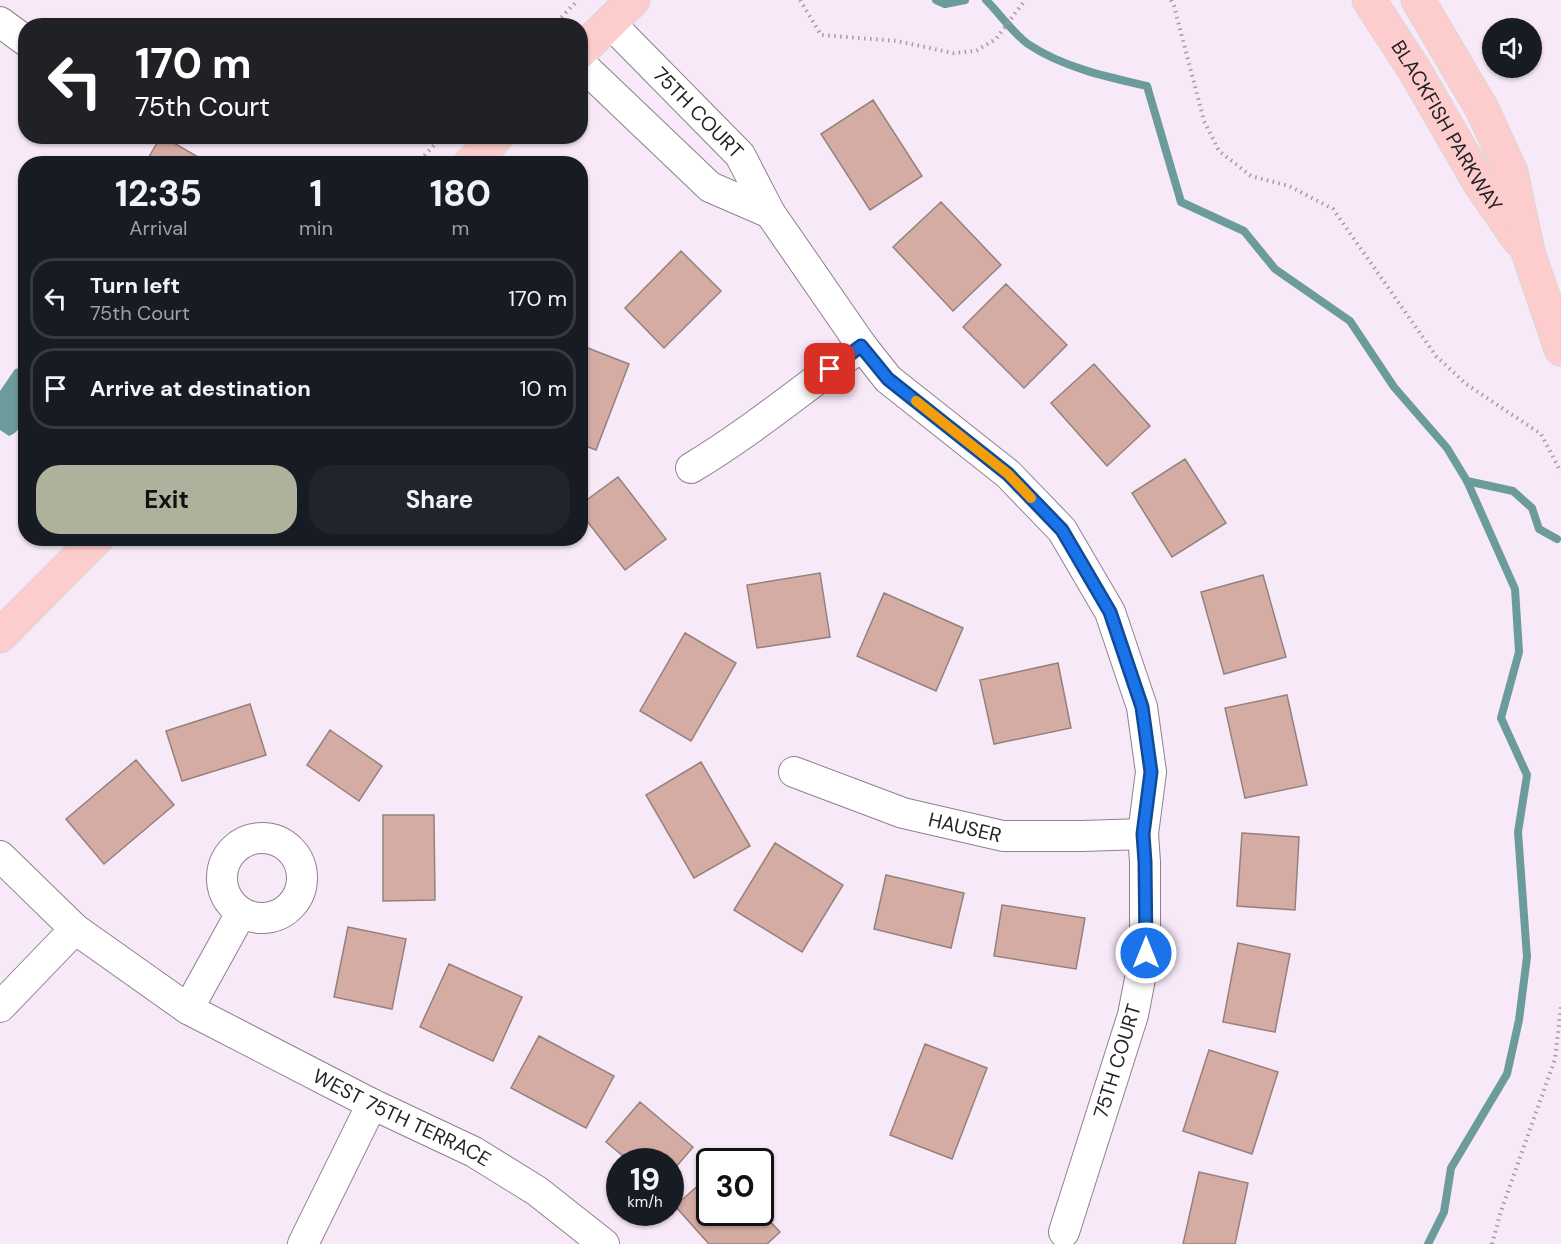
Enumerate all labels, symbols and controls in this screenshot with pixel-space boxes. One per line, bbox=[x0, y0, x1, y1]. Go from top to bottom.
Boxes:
map controls bbox=[1482, 18, 1542, 78]
button: sound bbox=[1482, 18, 1542, 78]
street label: BLACKFISH PARKWAY bbox=[1385, 35, 1509, 217]
text: 170 m bbox=[135, 36, 252, 91]
icon: left bbox=[36, 42, 114, 120]
street label: 75TH COURT bbox=[648, 62, 749, 164]
text: 75th Court bbox=[135, 89, 270, 124]
text: 12:35 bbox=[115, 170, 202, 217]
text: 1 bbox=[309, 170, 322, 217]
text: 180 bbox=[430, 170, 491, 217]
text: Arrival bbox=[129, 215, 188, 241]
text: min bbox=[299, 215, 333, 241]
text: m bbox=[452, 215, 469, 241]
text: Turn left bbox=[90, 271, 180, 300]
icon: left bbox=[39, 282, 72, 315]
text: 170 m bbox=[508, 284, 567, 313]
text: 75th Court bbox=[90, 300, 190, 326]
pin bbox=[804, 343, 855, 394]
icon: arrive bbox=[813, 352, 846, 385]
icon: arrive bbox=[39, 372, 72, 405]
text: Arrive at destination bbox=[90, 374, 311, 403]
text: 10 m bbox=[520, 374, 567, 403]
button: Exit bbox=[36, 465, 297, 534]
button: Share bbox=[309, 465, 570, 534]
street label: HAUSER bbox=[926, 806, 1004, 848]
position arrow bbox=[1114, 921, 1178, 985]
street label: 75TH COURT bbox=[1087, 1001, 1147, 1121]
street label: WEST 75TH TERRACE bbox=[308, 1063, 496, 1172]
speed limit sign: 30 bbox=[696, 1148, 774, 1226]
text: 19 bbox=[630, 1160, 660, 1199]
text: km/h bbox=[627, 1192, 663, 1212]

